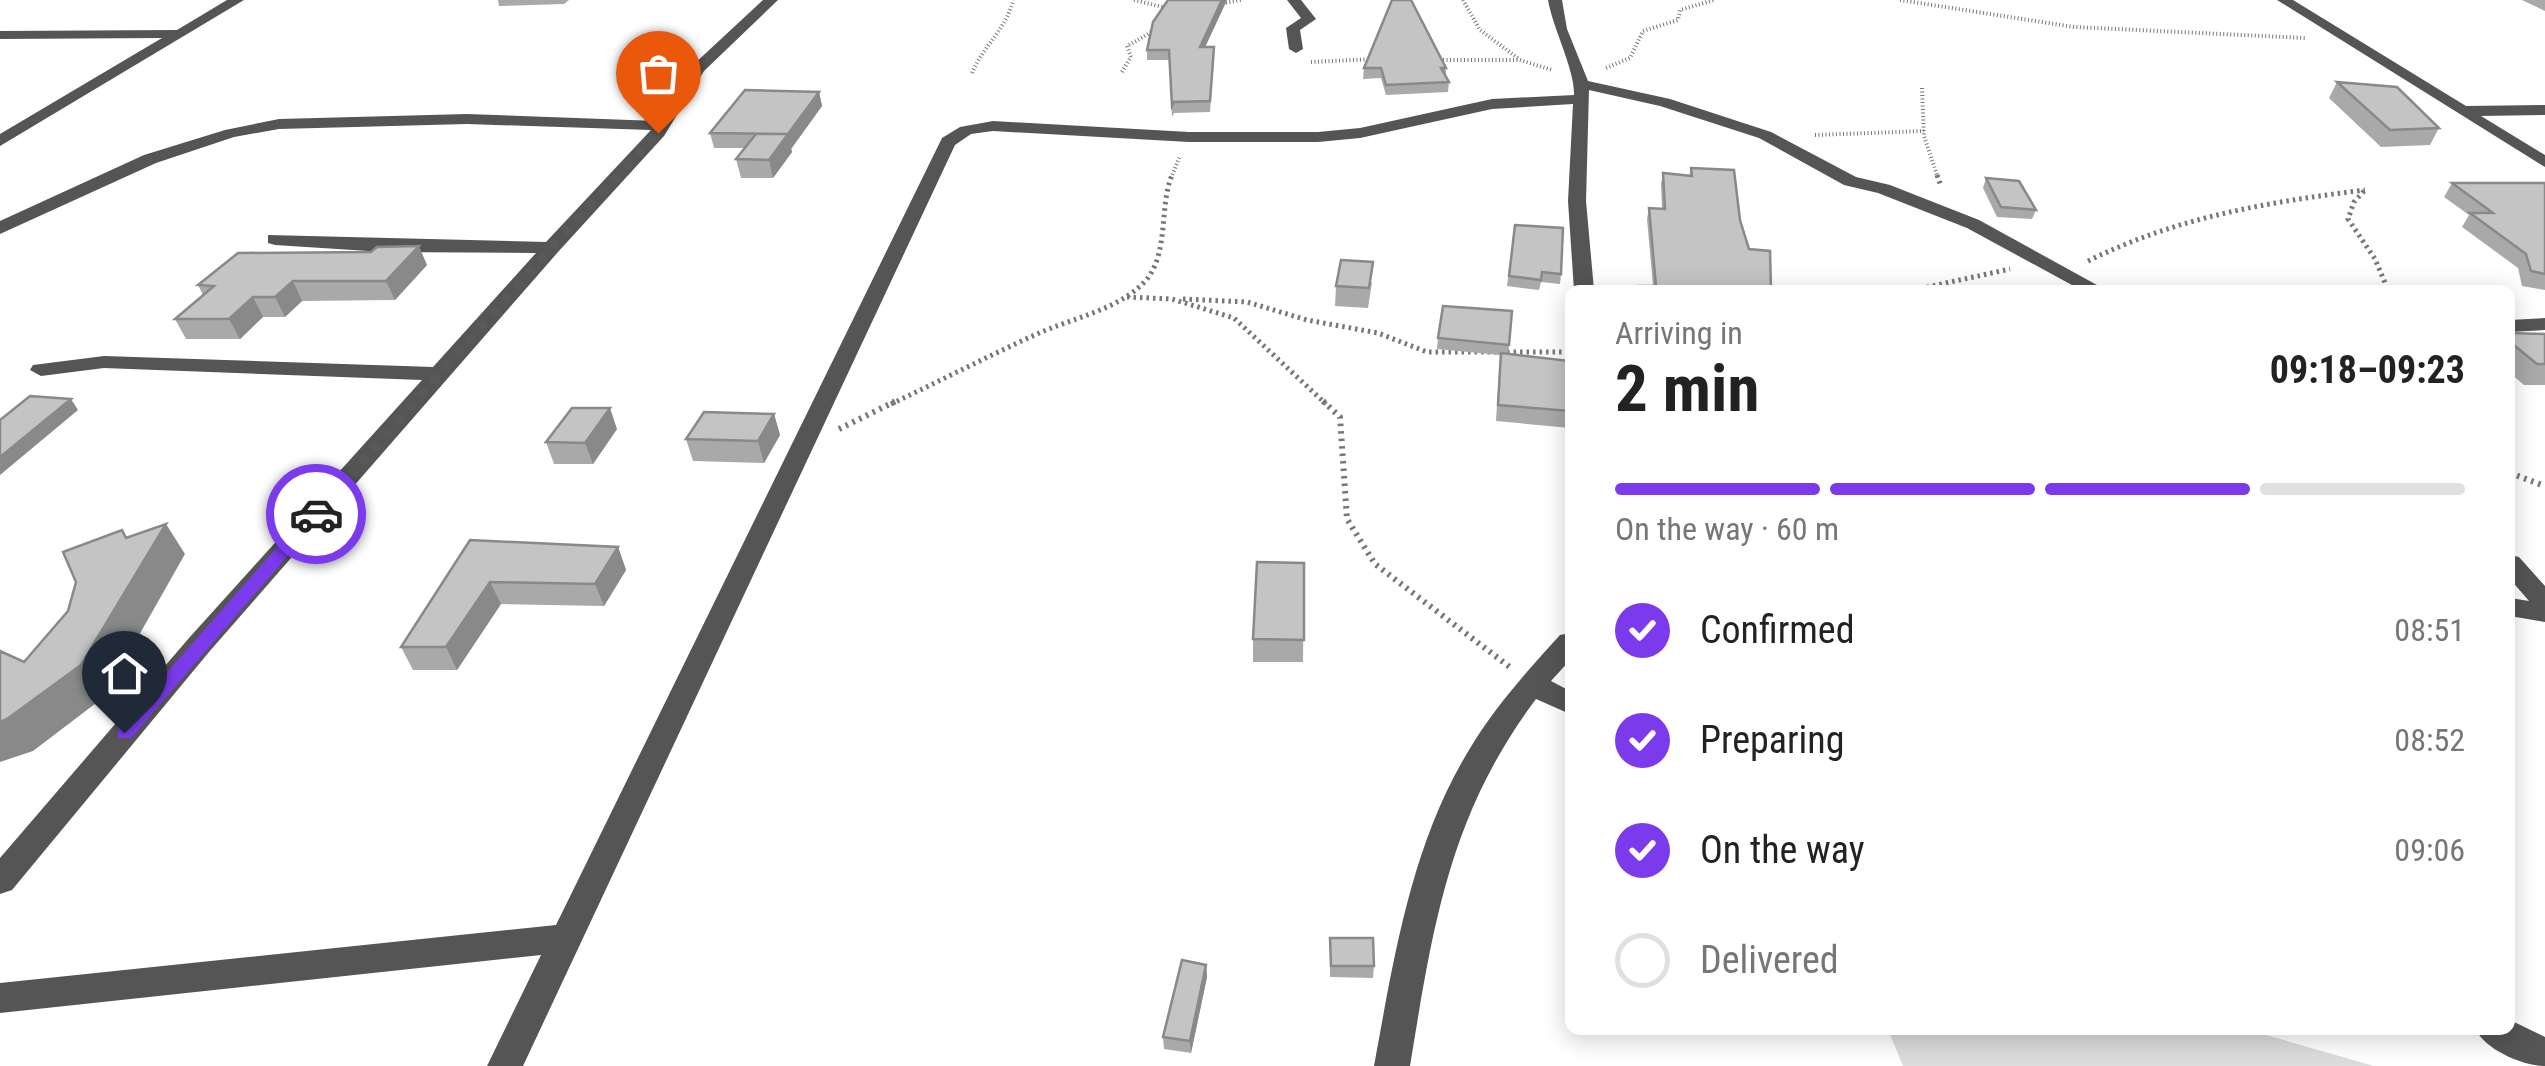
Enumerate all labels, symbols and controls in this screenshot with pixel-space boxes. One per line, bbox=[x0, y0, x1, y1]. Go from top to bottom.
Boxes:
pin bbox=[616, 31, 701, 134]
icon: bag bbox=[631, 46, 686, 101]
text: Arriving in bbox=[1615, 314, 1743, 352]
text: 09:18–09:23 bbox=[2270, 348, 2465, 392]
text: 2 min bbox=[1615, 351, 1759, 427]
courier bbox=[266, 464, 366, 564]
icon: car bbox=[289, 487, 344, 542]
text: On the way · 60 m bbox=[1615, 510, 1839, 548]
icon: check bbox=[1615, 603, 1670, 658]
text: Confirmed bbox=[1700, 608, 1855, 652]
text: 08:51 bbox=[2394, 611, 2465, 649]
pin bbox=[82, 631, 167, 734]
icon: home bbox=[97, 646, 152, 701]
icon: check bbox=[1615, 713, 1670, 768]
text: Preparing bbox=[1700, 718, 1845, 762]
text: 08:52 bbox=[2394, 721, 2465, 759]
icon: check bbox=[1615, 823, 1670, 878]
text: On the way bbox=[1700, 828, 1865, 872]
text: 09:06 bbox=[2394, 831, 2465, 869]
text: Delivered bbox=[1700, 938, 1839, 982]

